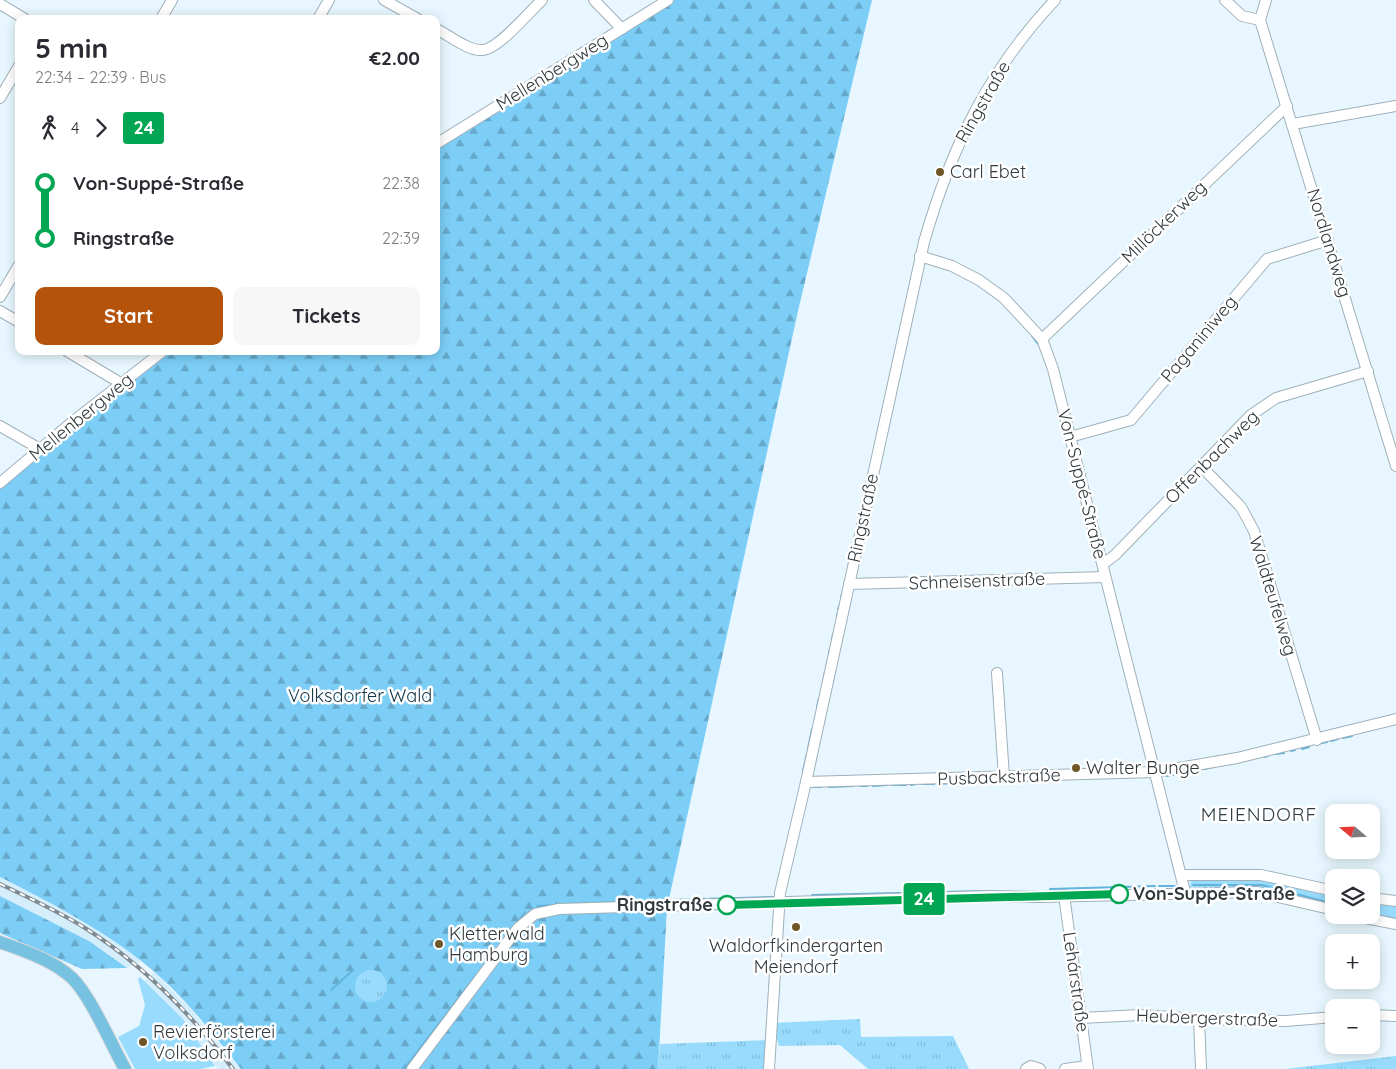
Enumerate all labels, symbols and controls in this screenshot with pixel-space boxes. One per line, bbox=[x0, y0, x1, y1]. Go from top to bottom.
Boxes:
street label: Mellenbergweg bbox=[492, 28, 612, 115]
text: 5 min bbox=[35, 30, 108, 65]
text: €2.00 bbox=[369, 46, 420, 70]
street label: Ringstraße bbox=[950, 57, 1015, 147]
text: 22:34 – 22:39 · Bus bbox=[35, 67, 166, 87]
icon: walk bbox=[35, 114, 63, 142]
icon: forward bbox=[87, 114, 115, 142]
text: 24 bbox=[133, 116, 154, 139]
text: 4 bbox=[71, 118, 79, 138]
place label: Carl Ebet bbox=[950, 160, 1026, 183]
marker: Carl Ebet bbox=[934, 166, 946, 178]
text: Von-Suppé-Straße bbox=[73, 171, 244, 195]
text: 22:38 bbox=[382, 173, 420, 193]
street label: Millöckerweg bbox=[1116, 175, 1211, 268]
street label: Nordlandweg bbox=[1302, 186, 1357, 300]
text: Ringstraße bbox=[73, 226, 175, 250]
text: 22:39 bbox=[382, 228, 420, 248]
button: Start bbox=[35, 287, 223, 345]
button: Tickets bbox=[233, 287, 420, 345]
street label: Paganiniweg bbox=[1155, 290, 1242, 387]
street label: Mellenbergweg bbox=[24, 368, 137, 466]
street label: Offenbachweg bbox=[1160, 405, 1263, 508]
street label: Von-Suppé-Straße bbox=[1053, 406, 1112, 561]
street label: Ringstraße bbox=[842, 471, 883, 565]
street label: Waldteufelweg bbox=[1244, 533, 1303, 659]
street label: Schneisenstraße bbox=[908, 567, 1046, 594]
park label: Volksdorfer Wald bbox=[288, 684, 432, 707]
place label: Walter Bunge bbox=[1086, 756, 1200, 779]
marker: Walter Bunge bbox=[1070, 762, 1082, 774]
street label: Pusbackstraße bbox=[937, 763, 1061, 790]
district label: MEIENDORF bbox=[1201, 802, 1317, 826]
north arrow bbox=[1325, 804, 1380, 859]
map controls bbox=[1325, 804, 1380, 1054]
button: layers bbox=[1325, 869, 1380, 924]
place label: Von-Suppé-Straße bbox=[1133, 882, 1295, 905]
line badge: 24 bbox=[902, 883, 946, 915]
marker: Von-Suppé-Straße bbox=[1109, 884, 1129, 904]
text: 24 bbox=[914, 887, 934, 910]
place label: Ringstraße bbox=[617, 893, 713, 916]
marker: Ringstraße bbox=[717, 895, 737, 915]
marker: Waldorfkindergarten Meiendorf bbox=[790, 921, 802, 933]
place label: Kletterwald Hamburg bbox=[449, 922, 545, 966]
street label: Lehárstraße bbox=[1058, 930, 1095, 1034]
place label: Waldorfkindergarten Meiendorf bbox=[709, 934, 883, 978]
button: + bbox=[1325, 934, 1380, 989]
marker: Kletterwald Hamburg bbox=[433, 938, 445, 950]
button: − bbox=[1325, 999, 1380, 1054]
street label: Heubergerstraße bbox=[1135, 1004, 1279, 1031]
place label: Revierförsterei Volksdorf bbox=[153, 1020, 275, 1064]
marker: Revierförsterei Volksdorf bbox=[137, 1036, 149, 1048]

